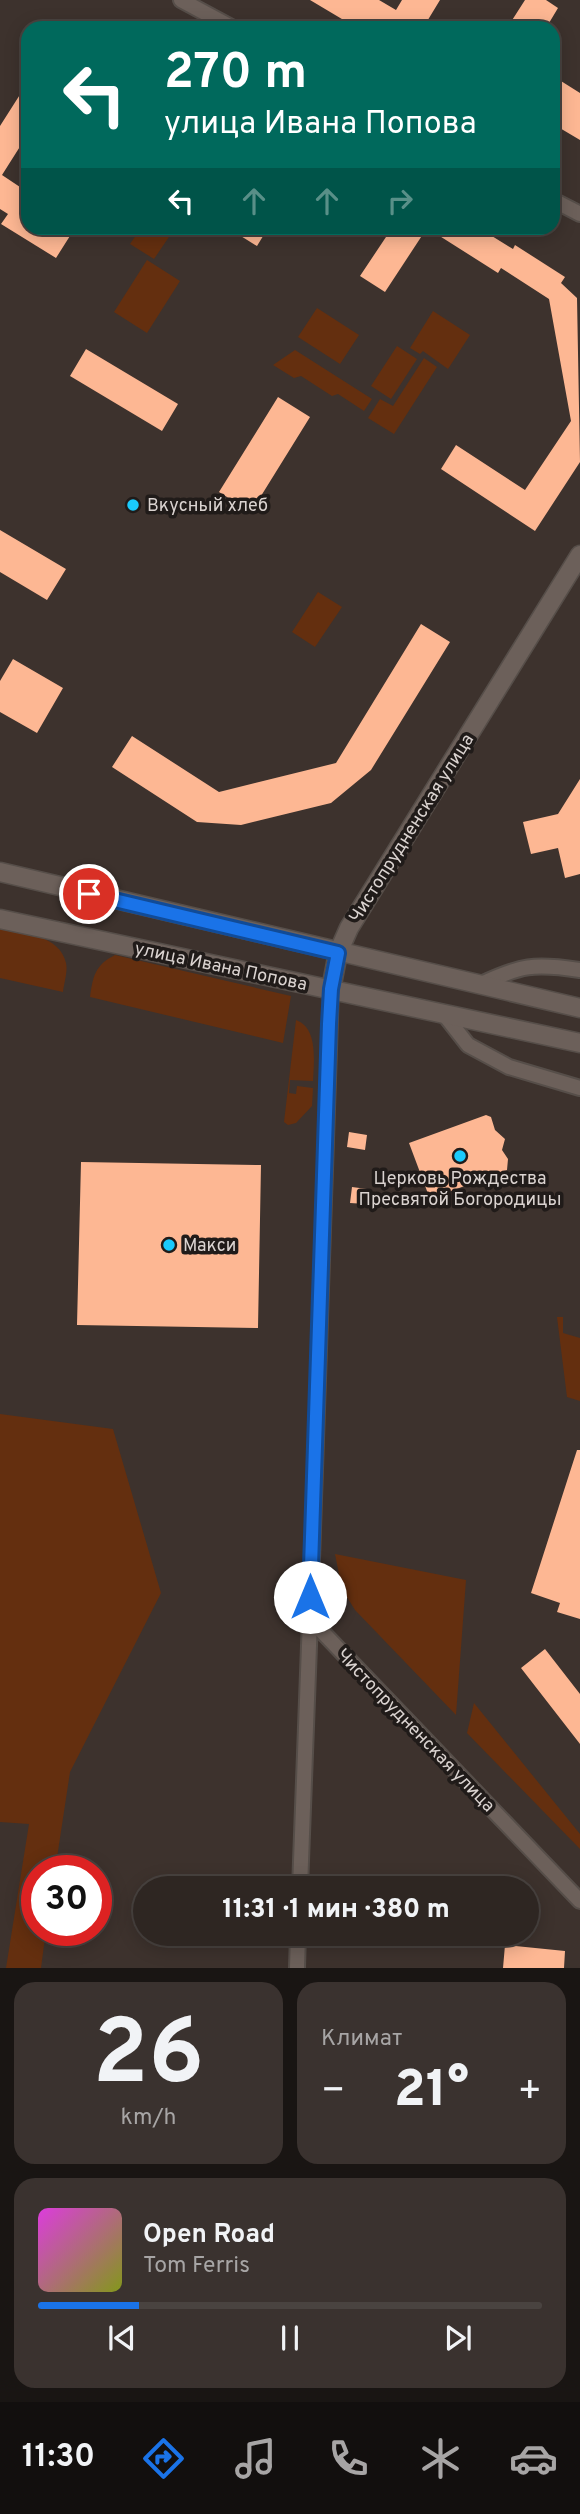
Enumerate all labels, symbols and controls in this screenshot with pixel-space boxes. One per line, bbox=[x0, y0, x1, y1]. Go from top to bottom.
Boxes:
text: 270 m bbox=[164, 44, 307, 106]
icon: left bbox=[49, 49, 140, 140]
text: улица Ивана Попова bbox=[164, 105, 477, 145]
icon: left bbox=[162, 182, 200, 220]
icon: ahead bbox=[235, 182, 273, 220]
icon: ahead bbox=[308, 182, 346, 220]
icon: right bbox=[381, 182, 419, 220]
place label: Вкусный хлеб bbox=[147, 495, 268, 518]
marker: Вкусный хлеб bbox=[125, 497, 141, 513]
street label: Чистопрудненская улица bbox=[345, 730, 480, 928]
pin bbox=[59, 864, 119, 924]
icon: arrive bbox=[70, 875, 108, 913]
street label: улица Ивана Попова bbox=[132, 938, 309, 997]
marker: Церковь Рождества Пресвятой Богородицы bbox=[452, 1148, 468, 1164]
place label: Церковь Рождества Пресвятой Богородицы bbox=[359, 1168, 561, 1212]
place label: Макси bbox=[183, 1235, 236, 1258]
marker: Макси bbox=[161, 1237, 177, 1253]
position arrow bbox=[273, 1560, 347, 1634]
street label: Чистопрудненская улица bbox=[331, 1644, 499, 1818]
speed limit sign: 30 bbox=[21, 1855, 112, 1946]
text: 11:31 · 1 мин · 380 m bbox=[222, 1894, 450, 1927]
text: 26 bbox=[93, 2001, 204, 2116]
text: Климат bbox=[321, 2025, 402, 2054]
text: 21° bbox=[394, 2059, 469, 2125]
text: − bbox=[321, 2068, 346, 2117]
text: + bbox=[517, 2068, 542, 2117]
text: km/h bbox=[121, 2104, 176, 2133]
text: Open Road bbox=[143, 2219, 275, 2252]
text: Tom Ferris bbox=[143, 2252, 250, 2281]
icon: previous bbox=[103, 2319, 141, 2357]
icon: pause bbox=[271, 2319, 309, 2357]
icon: next bbox=[439, 2319, 477, 2357]
icon: directions bbox=[139, 2434, 188, 2483]
icon: music bbox=[231, 2434, 280, 2483]
icon: phone bbox=[324, 2434, 373, 2483]
icon: climate bbox=[416, 2434, 465, 2483]
icon: car bbox=[509, 2434, 558, 2483]
text: 11:30 bbox=[22, 2438, 95, 2478]

